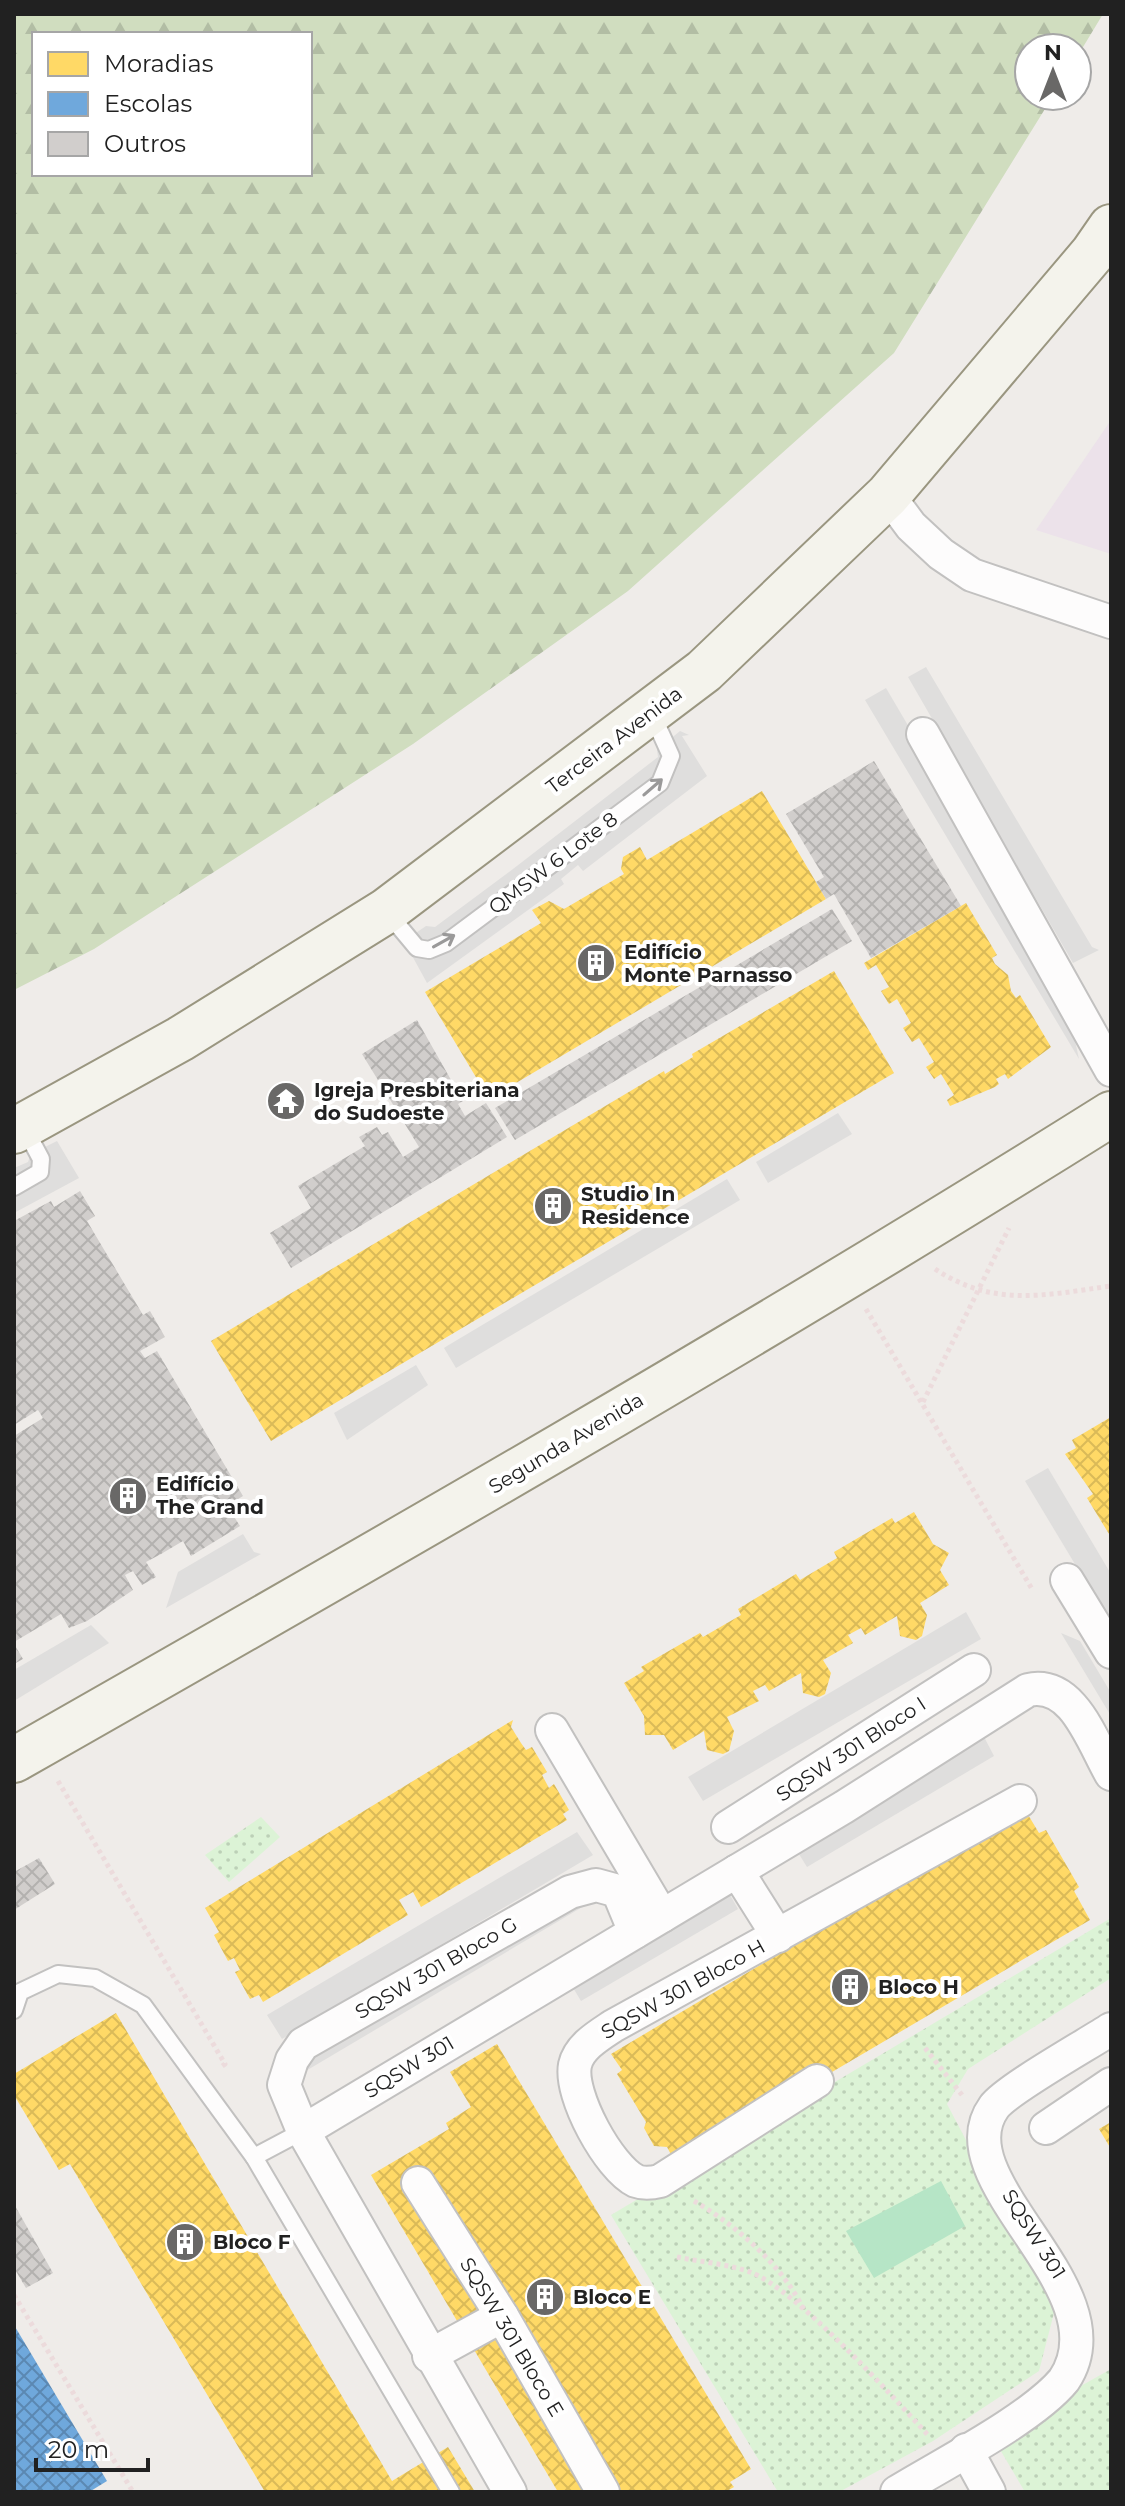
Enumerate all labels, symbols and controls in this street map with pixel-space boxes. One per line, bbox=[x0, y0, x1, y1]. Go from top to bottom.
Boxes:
legend bbox=[32, 32, 312, 176]
north arrow bbox=[1013, 32, 1093, 112]
text: N bbox=[1044, 39, 1062, 66]
text: Moradias bbox=[104, 49, 213, 78]
text: Escolas bbox=[104, 89, 192, 118]
text: Outros bbox=[104, 129, 186, 158]
street label: Terceira Avenida bbox=[541, 681, 687, 799]
one-way arrow bbox=[642, 778, 663, 797]
street label: QMSW 6 Lote 8 bbox=[484, 807, 622, 919]
one-way arrow bbox=[432, 933, 455, 949]
place label: Edifício Monte Parnasso bbox=[624, 940, 792, 987]
building icon: Edifício Monte Parnasso bbox=[575, 942, 617, 984]
place label: Igreja Presbiteriana do Sudoeste bbox=[314, 1078, 520, 1125]
temple icon: Igreja Presbiteriana do Sudoeste bbox=[265, 1080, 307, 1122]
place label: Studio In Residence bbox=[581, 1182, 690, 1229]
building icon: Studio In Residence bbox=[532, 1185, 574, 1227]
street label: Segunda Avenida bbox=[484, 1387, 648, 1499]
place label: Edifício The Grand bbox=[156, 1472, 264, 1519]
building icon: Edifício The Grand bbox=[107, 1475, 149, 1517]
street label: SQSW 301 Bloco I bbox=[772, 1692, 930, 1806]
street label: SQSW 301 Bloco G bbox=[351, 1912, 521, 2024]
street label: SQSW 301 Bloco H bbox=[597, 1934, 769, 2044]
building icon: Bloco H bbox=[829, 1966, 871, 2008]
place label: Bloco H bbox=[878, 1975, 959, 1999]
street label: SQSW 301 bbox=[360, 2031, 458, 2103]
street label: SQSW 301 bbox=[997, 2185, 1071, 2283]
building icon: Bloco F bbox=[164, 2221, 206, 2263]
place label: Bloco F bbox=[213, 2230, 291, 2254]
street label: SQSW 301 Bloco E bbox=[455, 2253, 569, 2421]
building icon: Bloco E bbox=[524, 2276, 566, 2318]
place label: Bloco E bbox=[573, 2285, 651, 2309]
scale bar bbox=[36, 2422, 148, 2472]
text: 20 m bbox=[48, 2435, 109, 2464]

